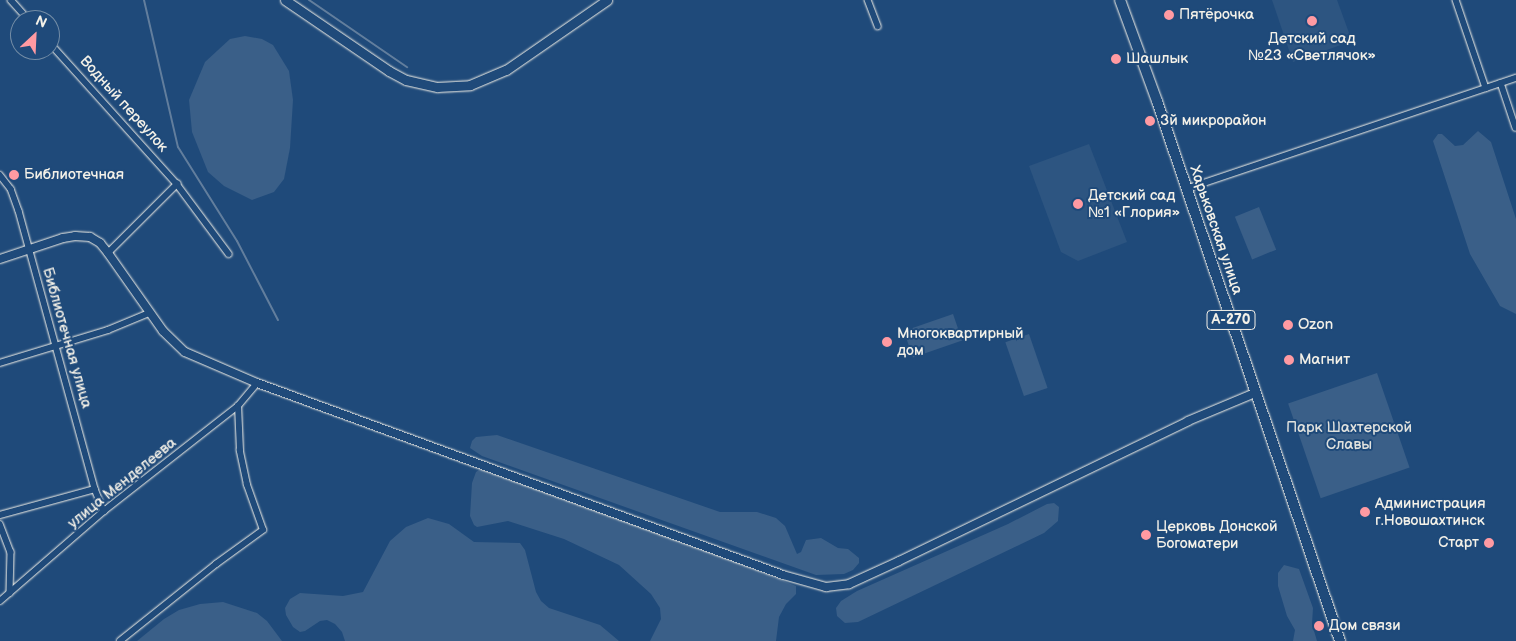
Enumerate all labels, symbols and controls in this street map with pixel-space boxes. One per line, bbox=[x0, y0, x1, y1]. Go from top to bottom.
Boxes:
place label: Пятёрочка bbox=[1179, 6, 1254, 24]
marker: Пятёрочка bbox=[1163, 9, 1175, 21]
north arrow bbox=[10, 10, 60, 60]
text: N bbox=[33, 12, 49, 32]
marker: Детский сад №23 «Светлячок» bbox=[1306, 15, 1318, 27]
place label: Детский сад №23 «Светлячок» bbox=[1248, 29, 1376, 64]
place label: Шашлык bbox=[1126, 50, 1188, 68]
street label: Водный переулок bbox=[76, 52, 172, 156]
marker: Шашлык bbox=[1110, 53, 1122, 65]
place label: 3й микрорайон bbox=[1160, 112, 1267, 130]
marker: 3й микрорайон bbox=[1144, 115, 1156, 127]
street label: Харьковская улица bbox=[1186, 163, 1246, 297]
place label: Библиотечная bbox=[24, 166, 124, 184]
marker: Библиотечная bbox=[8, 169, 20, 181]
place label: Детский сад №1 «Глория» bbox=[1088, 186, 1180, 221]
marker: Детский сад №1 «Глория» bbox=[1072, 198, 1084, 210]
street label: Библиотечная улица bbox=[38, 265, 96, 411]
road number: А-270 bbox=[1206, 308, 1256, 332]
place label: Ozon bbox=[1298, 316, 1333, 334]
marker: Ozon bbox=[1282, 319, 1294, 331]
place label: Многоквартирный дом bbox=[897, 324, 1024, 359]
marker: Многоквартирный дом bbox=[881, 336, 893, 348]
place label: Магнит bbox=[1299, 351, 1350, 369]
marker: Магнит bbox=[1283, 354, 1295, 366]
park label: Парк Шахтерской Славы bbox=[1286, 418, 1412, 453]
street label: улица Менделеева bbox=[64, 434, 180, 532]
place label: Администрация г.Новошахтинск bbox=[1375, 494, 1486, 529]
marker: Администрация г.Новошахтинск bbox=[1359, 506, 1371, 518]
place label: Церковь Донской Богоматери bbox=[1156, 517, 1278, 552]
marker: Церковь Донской Богоматери bbox=[1140, 529, 1152, 541]
place label: Старт bbox=[1438, 534, 1479, 552]
marker: Старт bbox=[1483, 537, 1495, 549]
place label: Дом связи bbox=[1329, 617, 1401, 635]
marker: Дом связи bbox=[1313, 620, 1325, 632]

